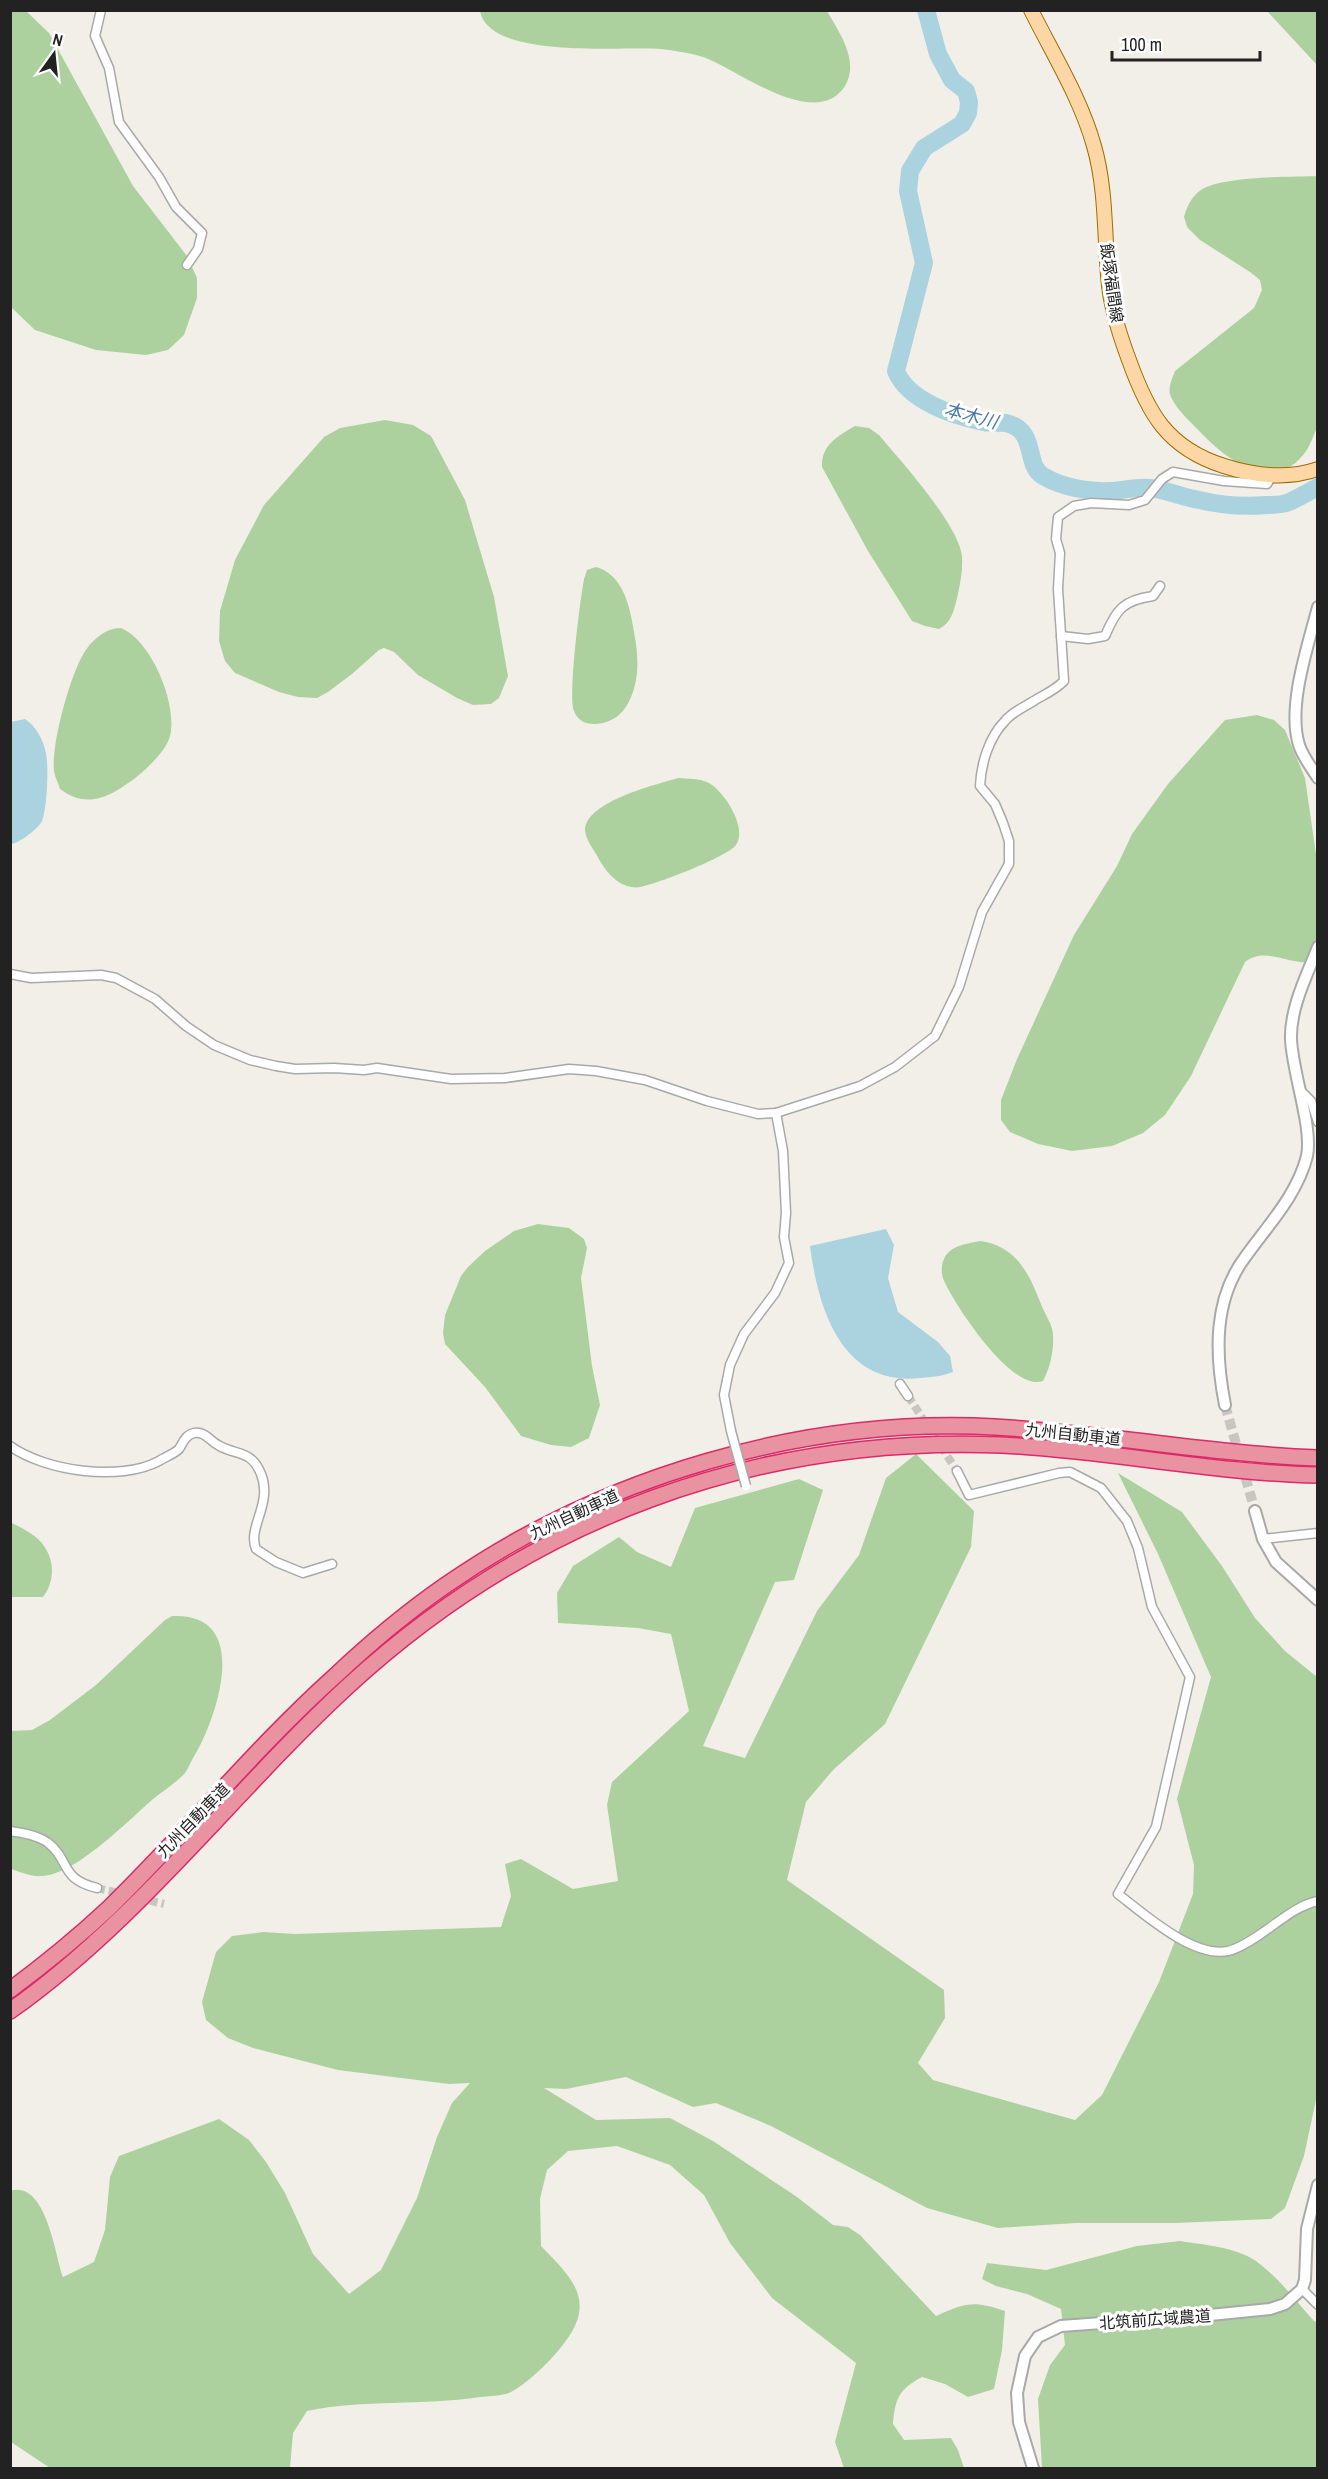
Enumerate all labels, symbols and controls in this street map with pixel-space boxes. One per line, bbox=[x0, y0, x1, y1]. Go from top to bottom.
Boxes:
north arrow bbox=[24, 24, 84, 84]
scale bar bbox=[1112, 24, 1260, 62]
text: N bbox=[50, 28, 65, 51]
text: 100 m bbox=[1121, 32, 1162, 57]
street label: 飯塚福間線 bbox=[1096, 242, 1128, 324]
water label: 本木川 bbox=[942, 396, 1002, 435]
street label: 九州自動車道 bbox=[1024, 1418, 1122, 1450]
street label: 九州自動車道 bbox=[526, 1484, 622, 1544]
street label: 九州自動車道 bbox=[152, 1778, 234, 1862]
street label: 北筑前広域農道 bbox=[1098, 2304, 1212, 2334]

